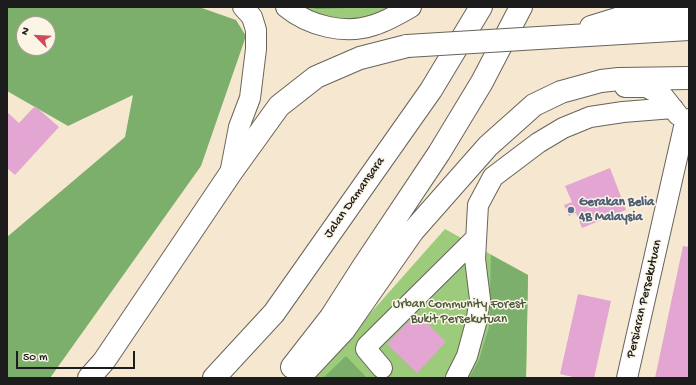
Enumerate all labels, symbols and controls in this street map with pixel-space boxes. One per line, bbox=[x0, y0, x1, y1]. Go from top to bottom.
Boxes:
north arrow bbox=[16, 16, 56, 56]
text: N bbox=[19, 26, 33, 37]
street label: Jalan Damansara bbox=[321, 154, 389, 242]
place label: Gerakan Belia 4B Malaysia bbox=[579, 195, 654, 226]
marker: Gerakan Belia 4B Malaysia bbox=[566, 205, 576, 215]
street label: Persiaran Persekutuan bbox=[624, 238, 666, 360]
park label: Urban Community Forest Bukit Persekutuan bbox=[393, 297, 525, 328]
scale bar bbox=[18, 343, 137, 369]
text: 50 m bbox=[23, 351, 48, 365]

